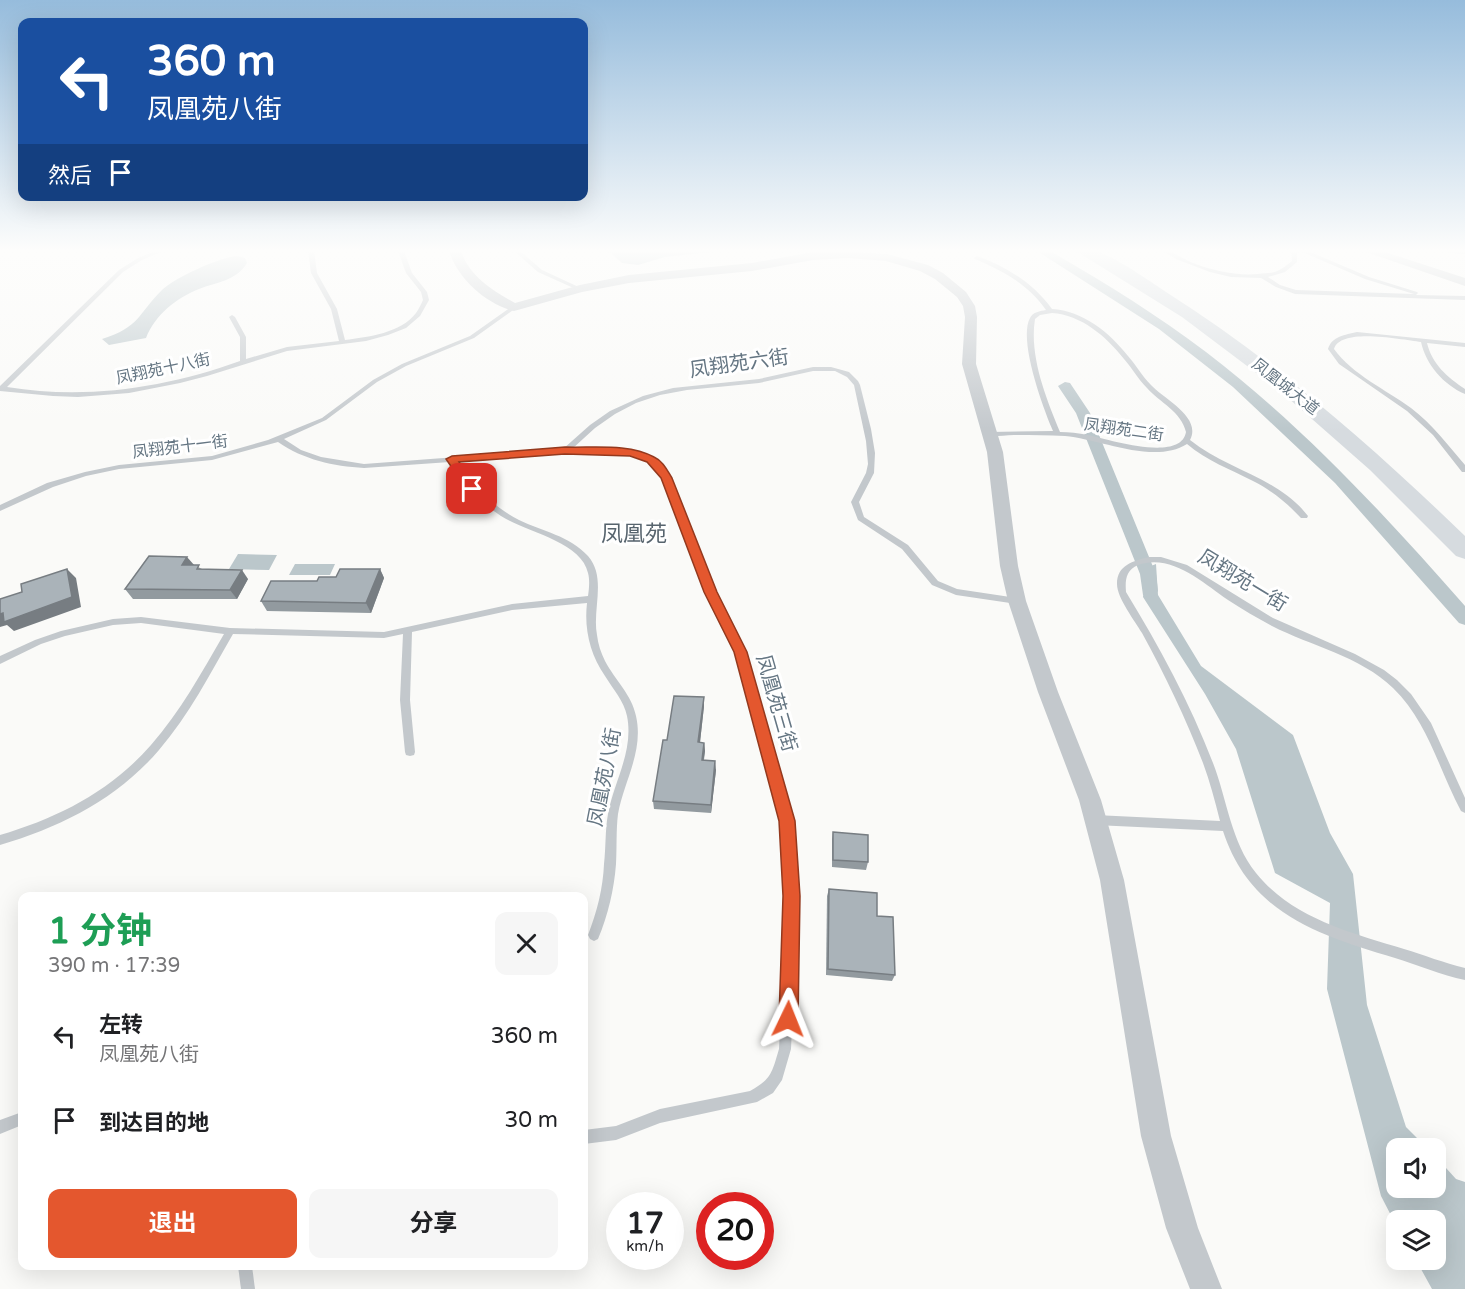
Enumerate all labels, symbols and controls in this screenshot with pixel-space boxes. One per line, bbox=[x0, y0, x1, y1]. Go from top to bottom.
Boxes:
text: 360 m bbox=[147, 36, 276, 87]
icon: left bbox=[48, 42, 126, 120]
text: 凤凰苑八街 bbox=[147, 93, 282, 126]
icon: arrive bbox=[104, 156, 137, 189]
text: 然后 bbox=[48, 163, 92, 189]
street label: 凤翔苑六街 bbox=[688, 345, 790, 383]
street label: 凤翔苑十八街 bbox=[114, 349, 212, 389]
street label: 凤凰城大道 bbox=[1248, 354, 1323, 419]
street label: 凤翔苑二街 bbox=[1083, 415, 1165, 445]
street label: 凤翔苑十一街 bbox=[131, 431, 229, 463]
pin bbox=[446, 463, 497, 514]
icon: arrive bbox=[455, 472, 488, 505]
district label: 凤凰苑 bbox=[601, 521, 667, 547]
street label: 凤翔苑一街 bbox=[1193, 545, 1292, 617]
street label: 凤凰苑三街 bbox=[751, 652, 801, 755]
street label: 凤凰苑八街 bbox=[584, 726, 626, 829]
text: 1 分钟 bbox=[48, 910, 152, 953]
button: close bbox=[495, 912, 558, 975]
text: 390 m · 17:39 bbox=[48, 954, 180, 978]
position arrow bbox=[756, 987, 820, 1051]
text: 左转 bbox=[99, 1012, 143, 1038]
icon: left bbox=[48, 1020, 81, 1053]
text: 360 m bbox=[491, 1023, 558, 1049]
text: 凤凰苑八街 bbox=[99, 1043, 199, 1067]
icon: arrive bbox=[48, 1104, 81, 1137]
text: 30 m bbox=[504, 1107, 558, 1133]
text: 到达目的地 bbox=[99, 1110, 209, 1136]
map controls bbox=[1386, 1138, 1446, 1270]
button: sound bbox=[1386, 1138, 1446, 1198]
button: 退出 bbox=[48, 1189, 297, 1258]
button: 分享 bbox=[309, 1189, 558, 1258]
speed limit sign: 20 bbox=[696, 1192, 774, 1270]
text: 17 bbox=[626, 1205, 664, 1242]
button: layers bbox=[1386, 1210, 1446, 1270]
text: km/h bbox=[626, 1237, 664, 1255]

